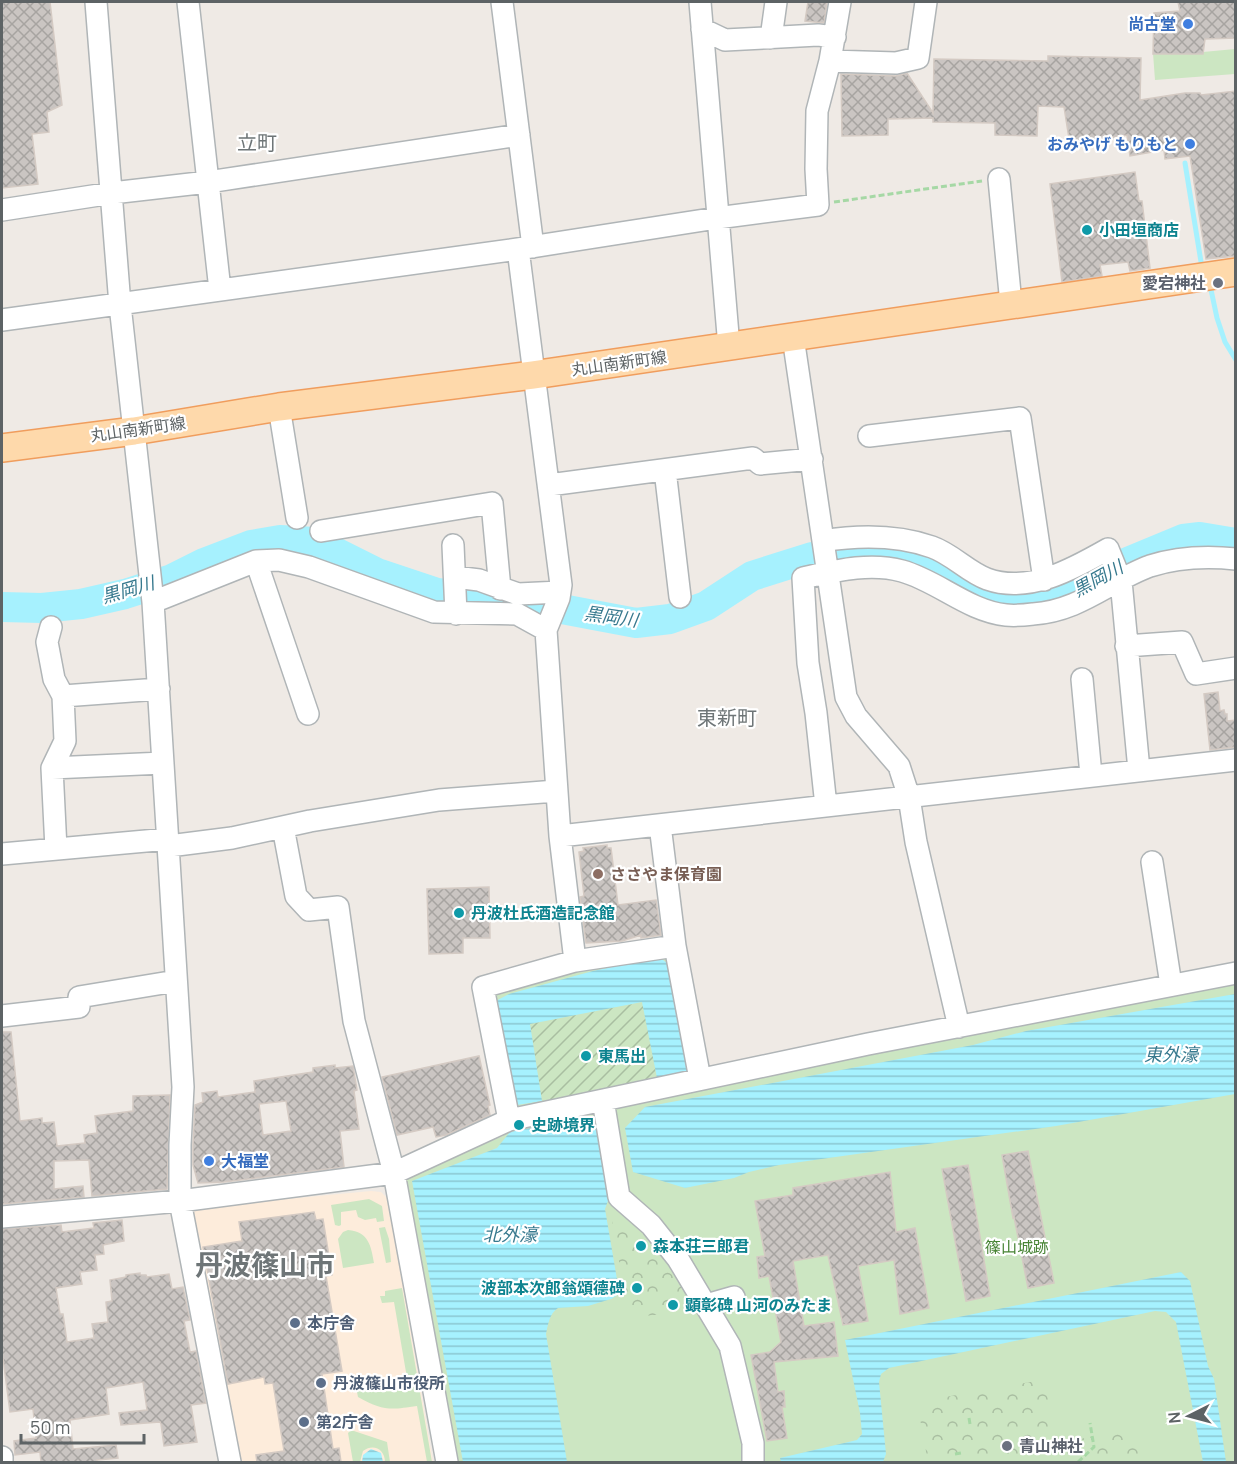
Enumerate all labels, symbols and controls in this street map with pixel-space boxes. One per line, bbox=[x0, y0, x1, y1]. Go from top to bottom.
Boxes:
place label: 尚古堂 bbox=[1128, 13, 1176, 35]
marker: 尚古堂 bbox=[1181, 17, 1195, 31]
district label: 立町 bbox=[237, 129, 277, 156]
place label: おみやげ もりもと bbox=[1047, 133, 1178, 155]
marker: おみやげ もりもと bbox=[1183, 137, 1197, 151]
place label: 小田垣商店 bbox=[1099, 219, 1179, 241]
marker: 小田垣商店 bbox=[1080, 223, 1094, 237]
place label: 愛宕神社 bbox=[1142, 272, 1206, 294]
marker: 愛宕神社 bbox=[1211, 276, 1225, 290]
street label: 丸山南新町線 bbox=[570, 345, 668, 381]
street label: 丸山南新町線 bbox=[89, 411, 187, 447]
water label: 黒岡川 bbox=[1068, 554, 1129, 602]
water label: 黒岡川 bbox=[98, 570, 159, 608]
water label: 黒岡川 bbox=[583, 600, 642, 632]
district label: 東新町 bbox=[697, 704, 757, 731]
place label: ささやま保育園 bbox=[610, 863, 722, 885]
marker: ささやま保育園 bbox=[591, 867, 605, 881]
place label: 丹波杜氏酒造記念館 bbox=[471, 902, 615, 924]
marker: 丹波杜氏酒造記念館 bbox=[452, 906, 466, 920]
water label: 東外濠 bbox=[1144, 1042, 1201, 1066]
place label: 東馬出 bbox=[598, 1045, 646, 1067]
marker: 東馬出 bbox=[579, 1049, 593, 1063]
place label: 史跡境界 bbox=[531, 1114, 595, 1136]
marker: 史跡境界 bbox=[512, 1118, 526, 1132]
place label: 大福堂 bbox=[221, 1150, 269, 1172]
marker: 大福堂 bbox=[202, 1154, 216, 1168]
water label: 北外濠 bbox=[483, 1222, 540, 1246]
place label: 森本荘三郎君 bbox=[653, 1235, 749, 1257]
park label: 篠山城跡 bbox=[985, 1236, 1049, 1258]
marker: 森本荘三郎君 bbox=[634, 1239, 648, 1253]
district label: 丹波篠山市 bbox=[195, 1245, 335, 1283]
place label: 波部本次郎翁頌德碑 bbox=[481, 1277, 625, 1299]
marker: 波部本次郎翁頌德碑 bbox=[630, 1281, 644, 1295]
place label: 顕彰碑 山河のみたま bbox=[685, 1294, 832, 1316]
marker: 顕彰碑 山河のみたま bbox=[666, 1298, 680, 1312]
place label: 本庁舎 bbox=[307, 1312, 355, 1334]
marker: 本庁舎 bbox=[288, 1316, 302, 1330]
place label: 丹波篠山市役所 bbox=[333, 1372, 445, 1394]
marker: 丹波篠山市役所 bbox=[314, 1376, 328, 1390]
north arrow bbox=[1159, 1386, 1219, 1446]
scale bar bbox=[21, 1407, 144, 1445]
place label: 第2庁舎 bbox=[316, 1411, 374, 1433]
text: N bbox=[1163, 1411, 1186, 1424]
text: 50 m bbox=[30, 1415, 70, 1439]
marker: 第2庁舎 bbox=[297, 1415, 311, 1429]
place label: 青山神社 bbox=[1019, 1435, 1083, 1457]
marker: 青山神社 bbox=[1000, 1439, 1014, 1453]

